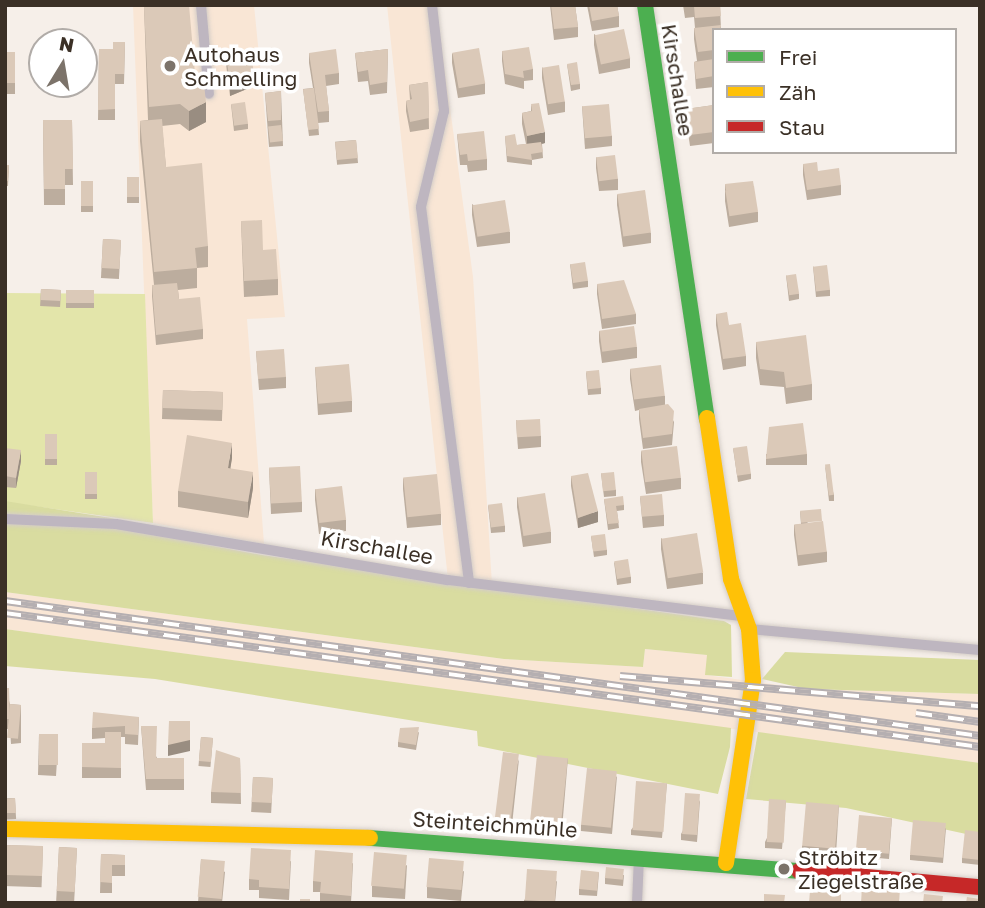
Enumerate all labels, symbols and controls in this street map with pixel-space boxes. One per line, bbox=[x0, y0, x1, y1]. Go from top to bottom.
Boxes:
street label: Kirschallee bbox=[657, 22, 699, 138]
north arrow bbox=[28, 28, 98, 98]
legend bbox=[712, 28, 957, 154]
text: N bbox=[57, 31, 76, 57]
place label: Autohaus Schmelling bbox=[184, 41, 297, 91]
text: Frei bbox=[779, 44, 817, 70]
marker: Autohaus Schmelling bbox=[162, 58, 178, 74]
text: Zäh bbox=[779, 79, 816, 105]
text: Stau bbox=[779, 114, 825, 140]
street label: Kirschallee bbox=[319, 525, 435, 569]
street label: Steinteichmühle bbox=[412, 806, 578, 842]
place label: Ströbitz Ziegelstraße bbox=[798, 844, 924, 894]
marker: Ströbitz Ziegelstraße bbox=[776, 861, 792, 877]

